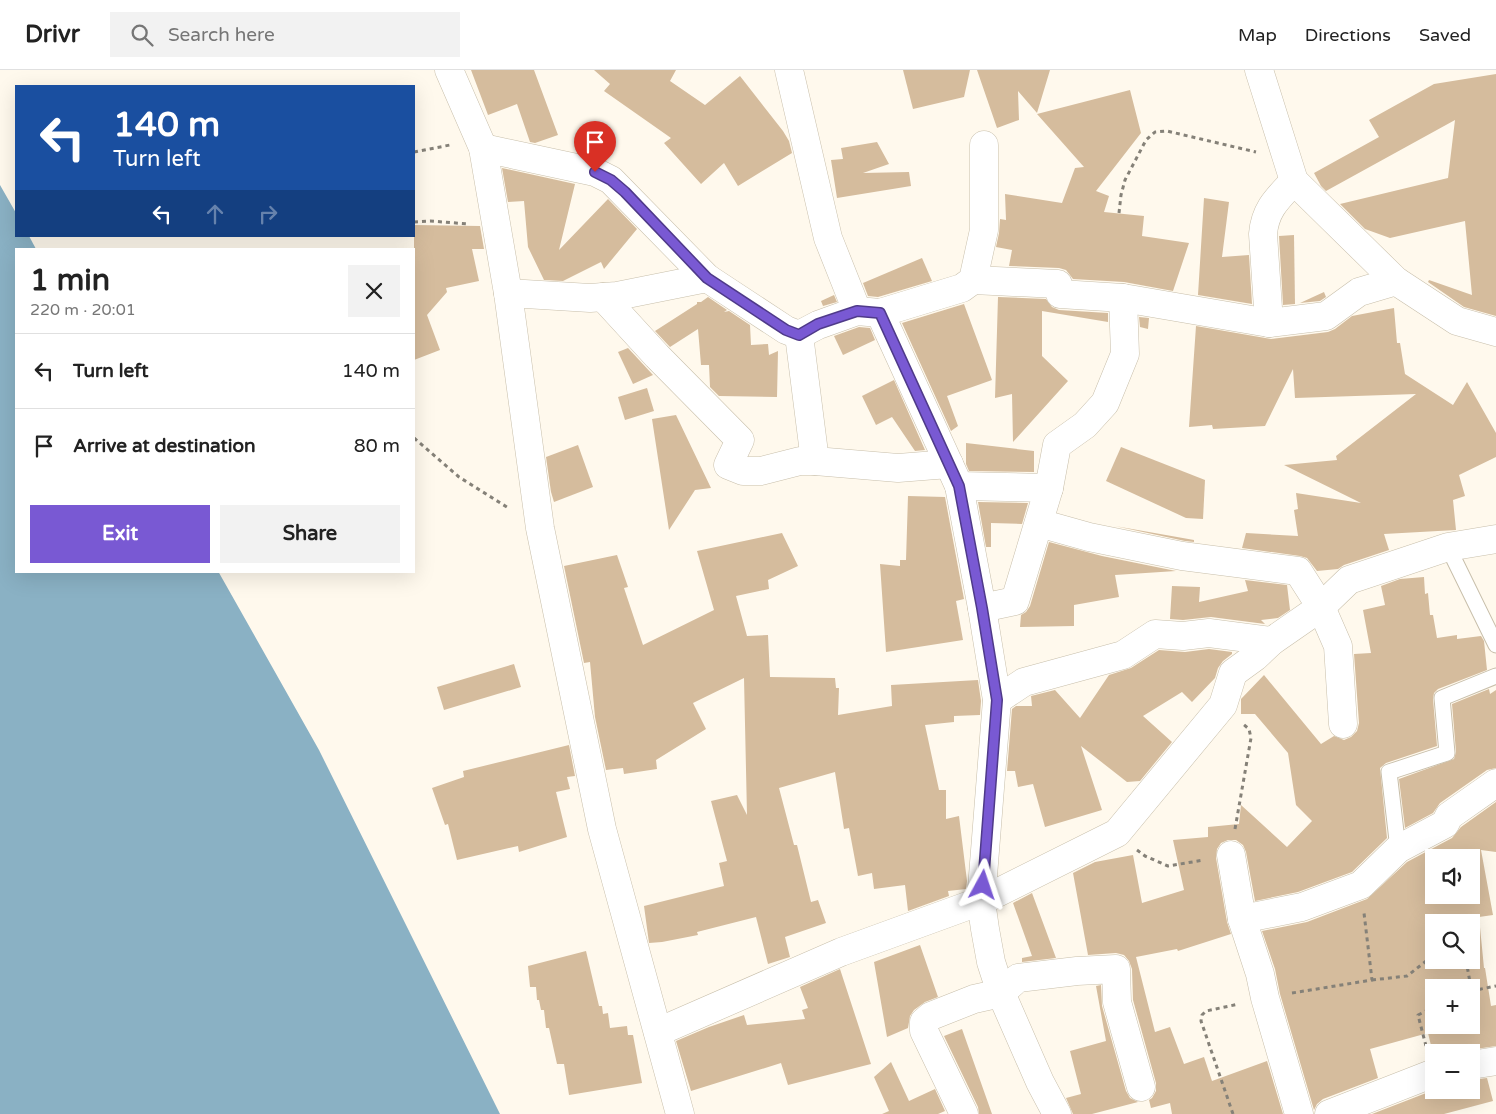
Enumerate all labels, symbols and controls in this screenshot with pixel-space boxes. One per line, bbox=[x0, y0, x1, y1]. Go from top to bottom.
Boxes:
search box bbox=[110, 12, 460, 57]
text: Drivr bbox=[25, 20, 80, 49]
icon: search bbox=[128, 21, 156, 49]
text: Search here bbox=[168, 24, 275, 46]
text: Map bbox=[1238, 24, 1277, 46]
text: Directions bbox=[1305, 24, 1391, 46]
text: Saved bbox=[1419, 24, 1471, 46]
text: 140 m bbox=[113, 104, 220, 146]
icon: left bbox=[30, 105, 95, 170]
pin bbox=[574, 121, 616, 172]
icon: arrive bbox=[581, 128, 609, 156]
text: Turn left bbox=[113, 146, 201, 172]
icon: left bbox=[148, 200, 176, 228]
icon: ahead bbox=[201, 200, 229, 228]
icon: right bbox=[254, 200, 282, 228]
text: 1 min bbox=[30, 262, 110, 299]
button: close bbox=[348, 265, 400, 317]
text: 220 m · 20:01 bbox=[30, 300, 136, 320]
icon: left bbox=[30, 357, 58, 385]
text: Turn left bbox=[73, 360, 149, 382]
text: 140 m bbox=[342, 360, 400, 382]
icon: arrive bbox=[30, 432, 58, 460]
text: Arrive at destination bbox=[73, 435, 256, 457]
text: 80 m bbox=[354, 435, 400, 457]
button: Exit bbox=[30, 505, 210, 563]
button: Share bbox=[220, 505, 400, 563]
map controls bbox=[1425, 849, 1480, 1099]
button: sound bbox=[1425, 849, 1480, 904]
position arrow bbox=[956, 858, 1008, 910]
button: search bbox=[1425, 914, 1480, 969]
button: + bbox=[1425, 979, 1480, 1034]
button: − bbox=[1425, 1044, 1480, 1099]

